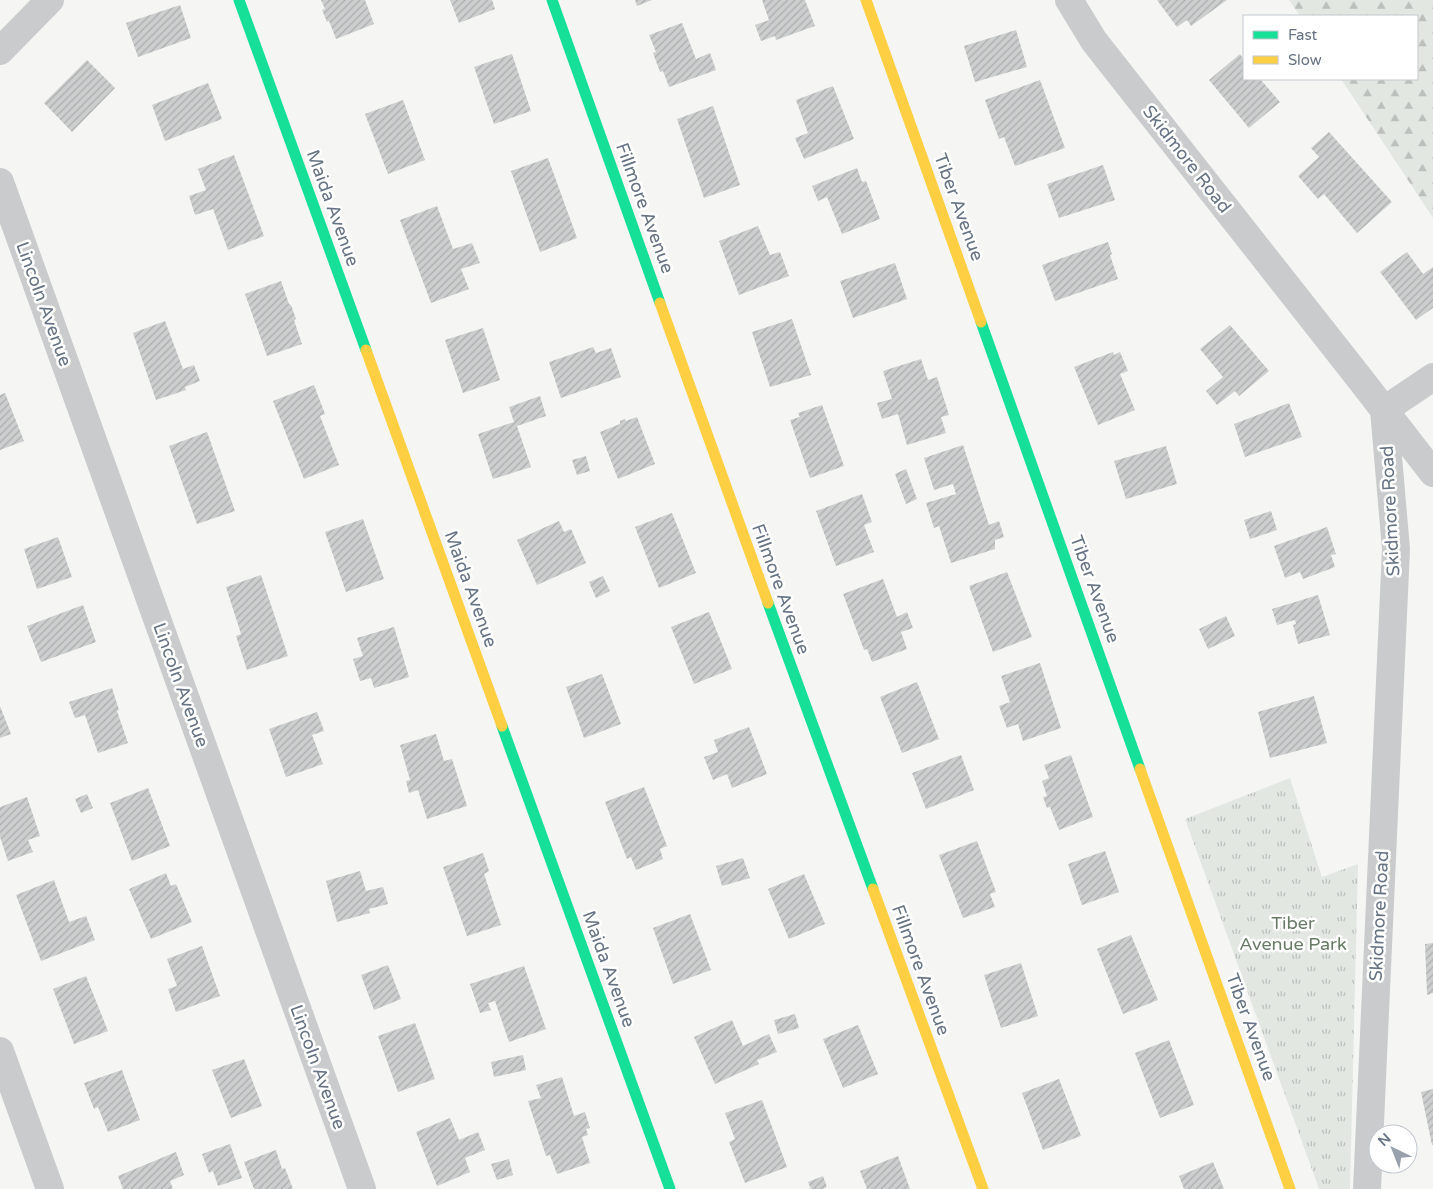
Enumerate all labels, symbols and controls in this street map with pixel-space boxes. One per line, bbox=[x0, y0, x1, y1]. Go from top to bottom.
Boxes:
legend bbox=[1243, 15, 1418, 80]
text: Fast bbox=[1288, 26, 1318, 44]
text: Slow bbox=[1288, 51, 1322, 69]
street label: Skidmore Road bbox=[1138, 101, 1236, 217]
street label: Fillmore Avenue bbox=[611, 140, 679, 276]
street label: Maida Avenue bbox=[302, 147, 364, 269]
street label: Tiber Avenue bbox=[929, 150, 989, 264]
street label: Lincoln Avenue bbox=[11, 239, 77, 369]
street label: Skidmore Road bbox=[1376, 445, 1404, 577]
street label: Fillmore Avenue bbox=[747, 521, 815, 657]
street label: Maida Avenue bbox=[440, 528, 502, 650]
street label: Tiber Avenue bbox=[1065, 532, 1125, 646]
street label: Lincoln Avenue bbox=[148, 620, 214, 750]
street label: Skidmore Road bbox=[1365, 850, 1393, 982]
street label: Fillmore Avenue bbox=[887, 902, 955, 1038]
street label: Maida Avenue bbox=[578, 908, 640, 1030]
park label: Tiber Avenue Park bbox=[1239, 912, 1347, 955]
street label: Tiber Avenue bbox=[1221, 970, 1281, 1084]
street label: Lincoln Avenue bbox=[285, 1002, 351, 1132]
north arrow bbox=[1368, 1124, 1418, 1174]
text: N bbox=[1375, 1130, 1394, 1150]

